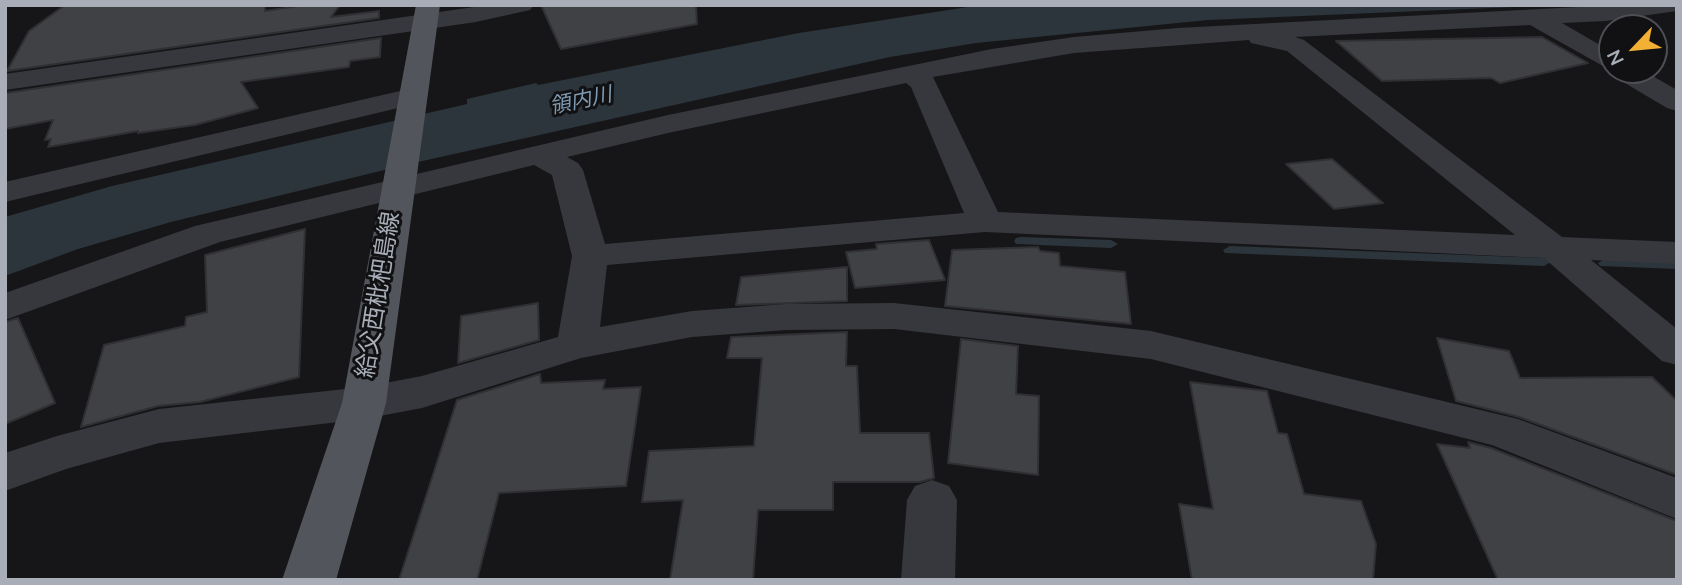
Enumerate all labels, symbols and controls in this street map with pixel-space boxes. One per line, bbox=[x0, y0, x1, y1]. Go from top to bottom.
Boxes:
north arrow bbox=[1598, 14, 1668, 84]
text: N bbox=[1601, 45, 1631, 69]
water label: 領内川 bbox=[548, 83, 614, 121]
street label: 給父西枇杷島線 bbox=[353, 210, 407, 380]

